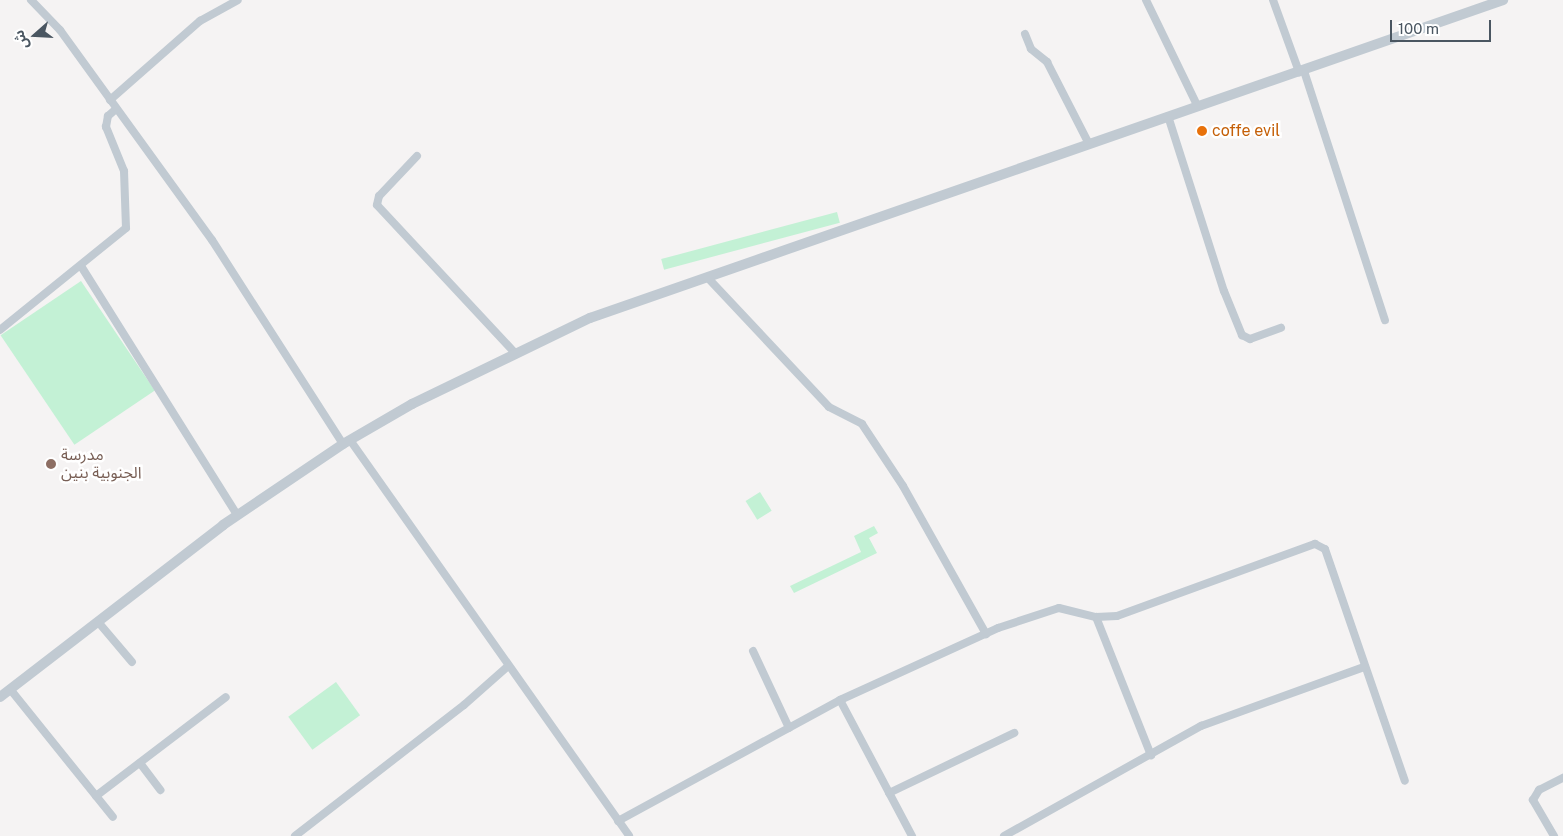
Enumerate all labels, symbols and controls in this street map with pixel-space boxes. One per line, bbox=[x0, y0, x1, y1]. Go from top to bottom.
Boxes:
north arrow bbox=[10, 10, 60, 60]
scale bar bbox=[1393, 10, 1494, 42]
text: 100 m bbox=[1398, 20, 1439, 37]
text: ش bbox=[10, 28, 32, 52]
place label: coffe evil bbox=[1212, 121, 1280, 141]
marker: coffe evil bbox=[1196, 125, 1208, 137]
place label: مدرسة الجنوبية بنين bbox=[61, 445, 142, 483]
marker: مدرسة الجنوبية بنين bbox=[45, 458, 57, 470]

